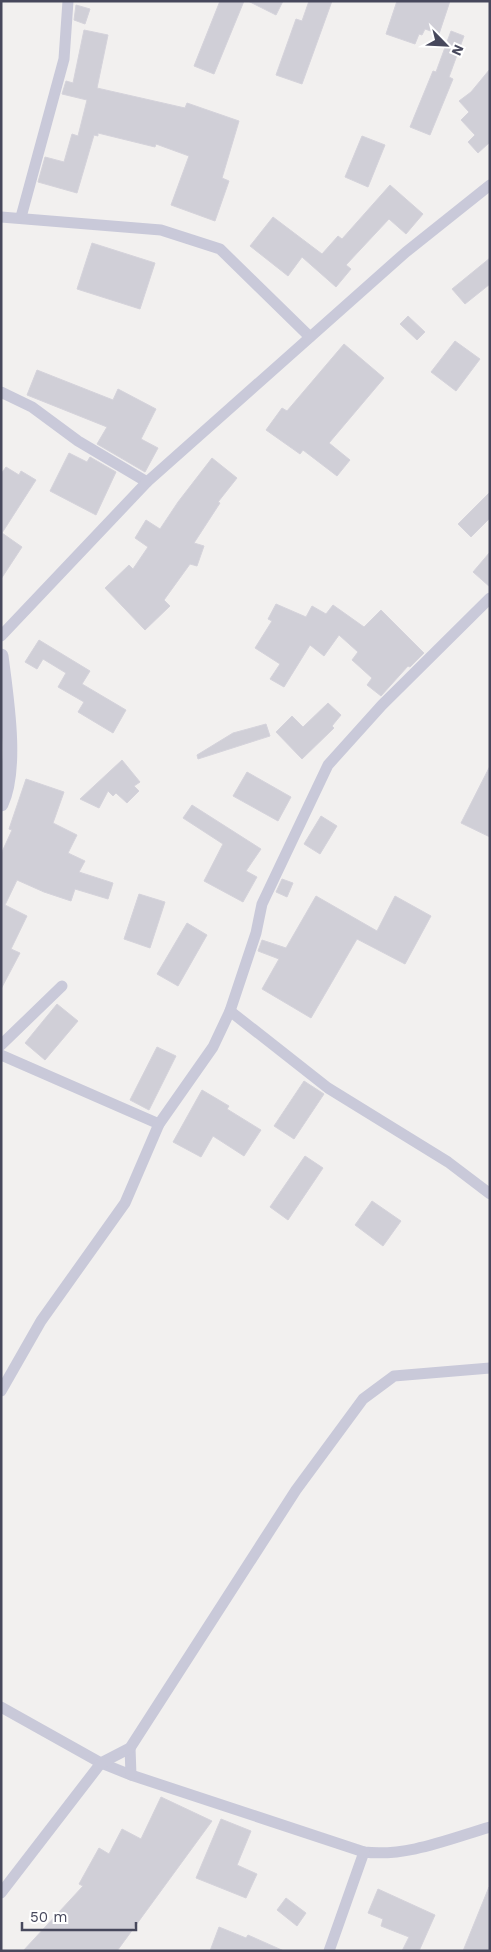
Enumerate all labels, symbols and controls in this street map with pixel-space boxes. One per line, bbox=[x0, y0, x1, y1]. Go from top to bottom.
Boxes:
north arrow bbox=[421, 20, 471, 70]
text: N bbox=[448, 42, 467, 58]
scale bar bbox=[22, 1900, 136, 1932]
text: 50 m bbox=[30, 1908, 67, 1926]

